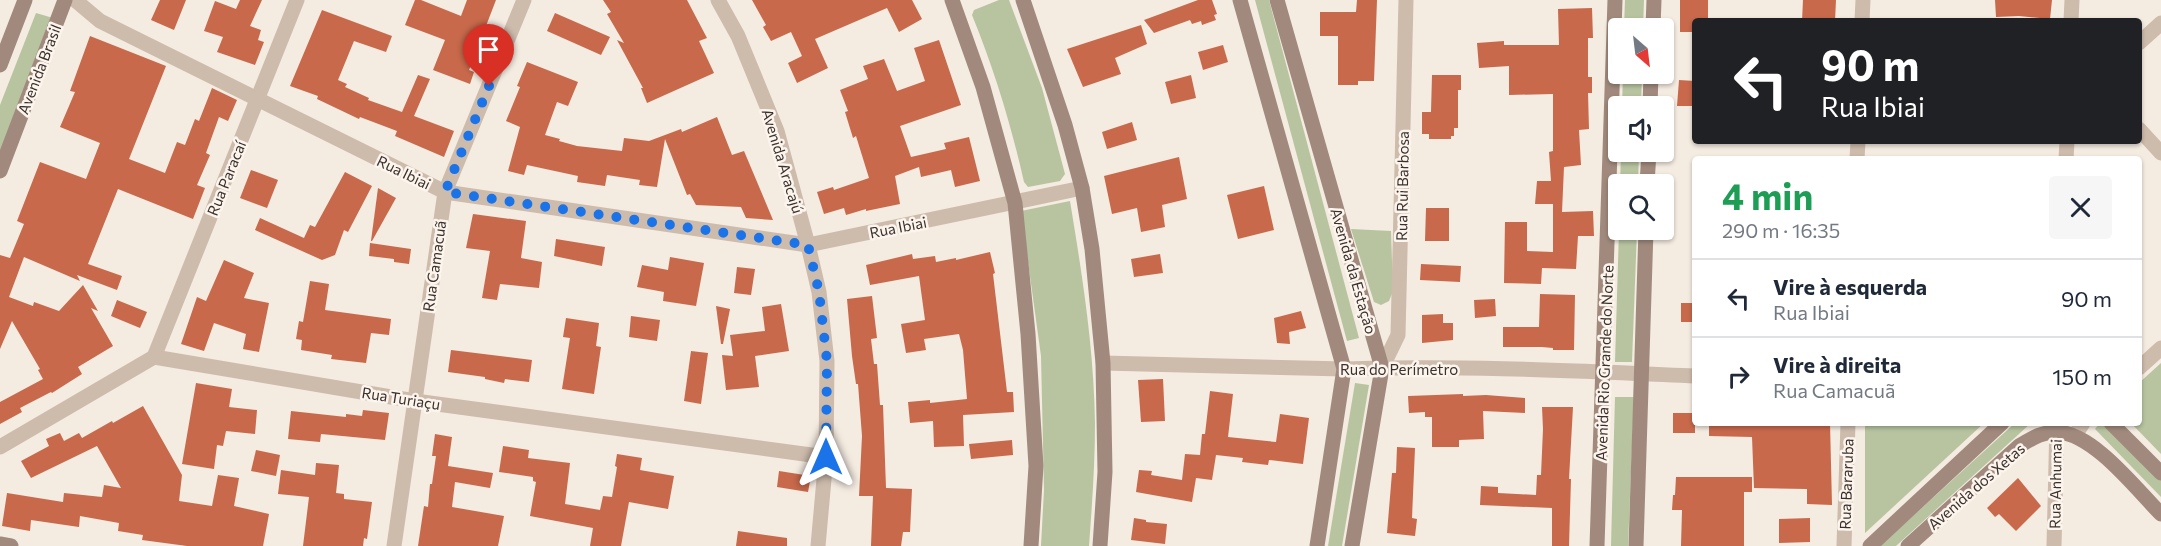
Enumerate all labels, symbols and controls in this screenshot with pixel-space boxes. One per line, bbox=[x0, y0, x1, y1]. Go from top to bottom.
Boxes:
north arrow bbox=[1608, 18, 1674, 84]
map controls bbox=[1608, 18, 1674, 240]
street label: Avenida Brasil bbox=[14, 22, 64, 116]
pin bbox=[463, 24, 514, 86]
icon: arrive bbox=[472, 33, 505, 66]
text: 90 m bbox=[1821, 38, 1920, 90]
icon: left bbox=[1722, 42, 1800, 120]
text: Rua Ibiai bbox=[1821, 90, 1925, 123]
button: sound bbox=[1608, 96, 1674, 162]
street label: Avenida Aracajú bbox=[759, 107, 807, 215]
street label: Rua Rui Barbosa bbox=[1392, 131, 1412, 241]
street label: Rua Paracaí bbox=[203, 137, 250, 218]
street label: Rua Ibiai bbox=[374, 151, 434, 193]
text: 4 min bbox=[1722, 173, 1813, 217]
button: search bbox=[1608, 174, 1674, 240]
button: close bbox=[2049, 176, 2112, 239]
street label: Avenida da Estação bbox=[1327, 206, 1381, 336]
street label: Rua Ibiai bbox=[868, 213, 928, 241]
text: 290 m · 16:35 bbox=[1722, 218, 1840, 242]
street label: Rua Camacuã bbox=[419, 219, 449, 313]
street label: Avenida Rio Grande do Norte bbox=[1592, 265, 1616, 461]
text: Vire à esquerda bbox=[1773, 273, 1927, 300]
icon: left bbox=[1722, 282, 1755, 315]
text: 90 m bbox=[2061, 285, 2112, 312]
text: Rua Ibiai bbox=[1773, 300, 1850, 324]
text: Vire à direita bbox=[1773, 351, 1901, 378]
street label: Rua do Perímetro bbox=[1340, 360, 1458, 378]
icon: right bbox=[1722, 360, 1755, 393]
text: 150 m bbox=[2052, 363, 2112, 390]
text: Rua Camacuã bbox=[1773, 378, 1895, 402]
street label: Rua Turiaçu bbox=[360, 383, 442, 413]
position arrow bbox=[794, 425, 858, 489]
street label: Rua Bararuba bbox=[1835, 438, 1857, 530]
street label: Avenida dos Xetas bbox=[1924, 439, 2028, 533]
street label: Rua Anhumai bbox=[2045, 439, 2065, 529]

